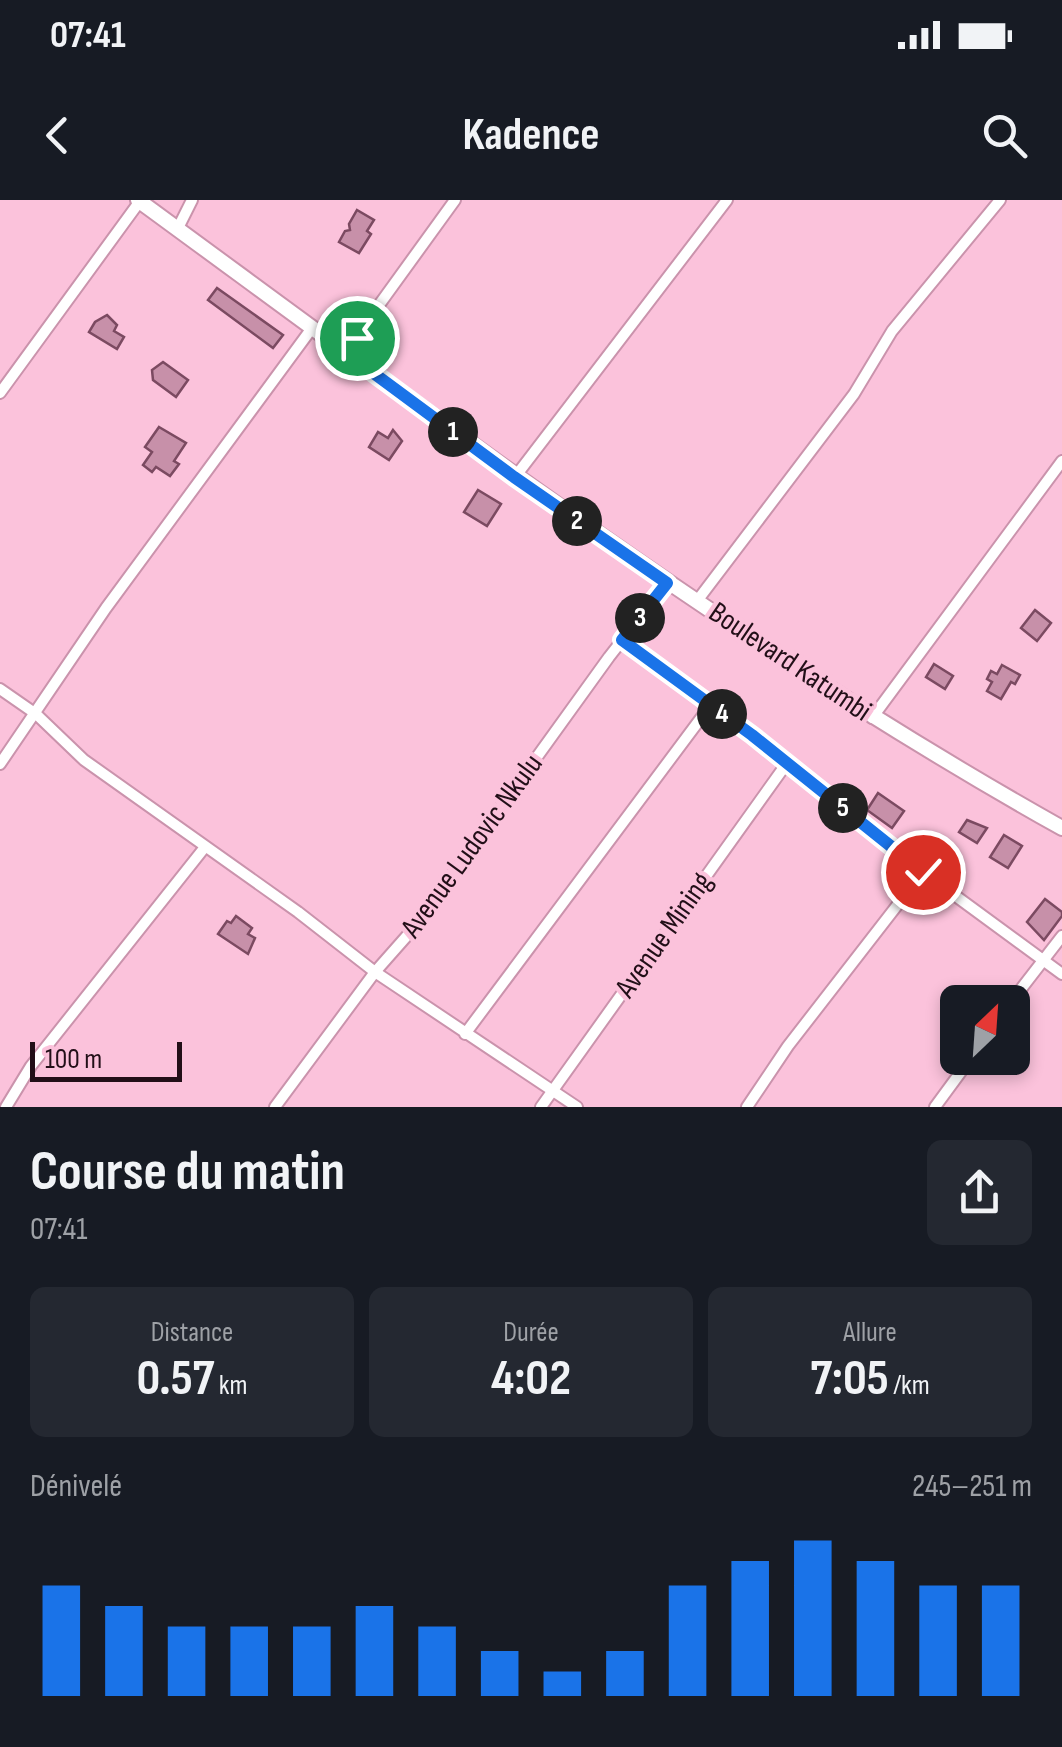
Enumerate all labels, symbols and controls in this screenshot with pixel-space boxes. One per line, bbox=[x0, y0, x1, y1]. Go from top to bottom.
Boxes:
text: 07:41 bbox=[50, 13, 126, 58]
icon: back bbox=[30, 108, 85, 163]
text: Kadence bbox=[462, 108, 600, 163]
icon: search bbox=[977, 108, 1032, 163]
pin bbox=[315, 296, 400, 381]
icon: arrive bbox=[330, 311, 385, 366]
pin: 1 bbox=[428, 407, 478, 457]
text: 1 bbox=[448, 415, 458, 448]
pin: 2 bbox=[552, 496, 602, 546]
text: 2 bbox=[571, 504, 583, 537]
pin: 3 bbox=[615, 593, 665, 643]
street label: Boulevard Katumbi bbox=[702, 595, 878, 729]
text: 3 bbox=[634, 601, 646, 634]
pin: 4 bbox=[697, 689, 747, 739]
text: 4 bbox=[715, 697, 729, 730]
street label: Avenue Ludovic Nkulu bbox=[393, 747, 551, 946]
pin: 5 bbox=[818, 783, 868, 833]
text: 5 bbox=[837, 791, 849, 824]
pin bbox=[881, 830, 966, 915]
icon: check bbox=[896, 845, 951, 900]
street label: Avenue Mining bbox=[607, 865, 720, 1005]
north arrow bbox=[940, 985, 1030, 1075]
map controls bbox=[940, 985, 1030, 1075]
scale bar bbox=[30, 1037, 182, 1081]
text: 100 m bbox=[45, 1043, 102, 1076]
text: Course du matin bbox=[30, 1139, 345, 1206]
button: share bbox=[927, 1140, 1032, 1245]
text: 07:41 bbox=[30, 1210, 88, 1249]
text: Distance bbox=[151, 1316, 233, 1349]
text: Durée bbox=[503, 1316, 559, 1349]
text: Allure bbox=[843, 1316, 897, 1349]
text: 0.57 bbox=[137, 1349, 214, 1409]
text: 4:02 bbox=[491, 1349, 571, 1409]
text: 7:05 bbox=[810, 1349, 889, 1409]
text: km bbox=[214, 1369, 247, 1402]
text: /km bbox=[889, 1369, 930, 1402]
text: Dénivelé bbox=[30, 1467, 122, 1506]
text: 245–251 m bbox=[912, 1467, 1032, 1506]

